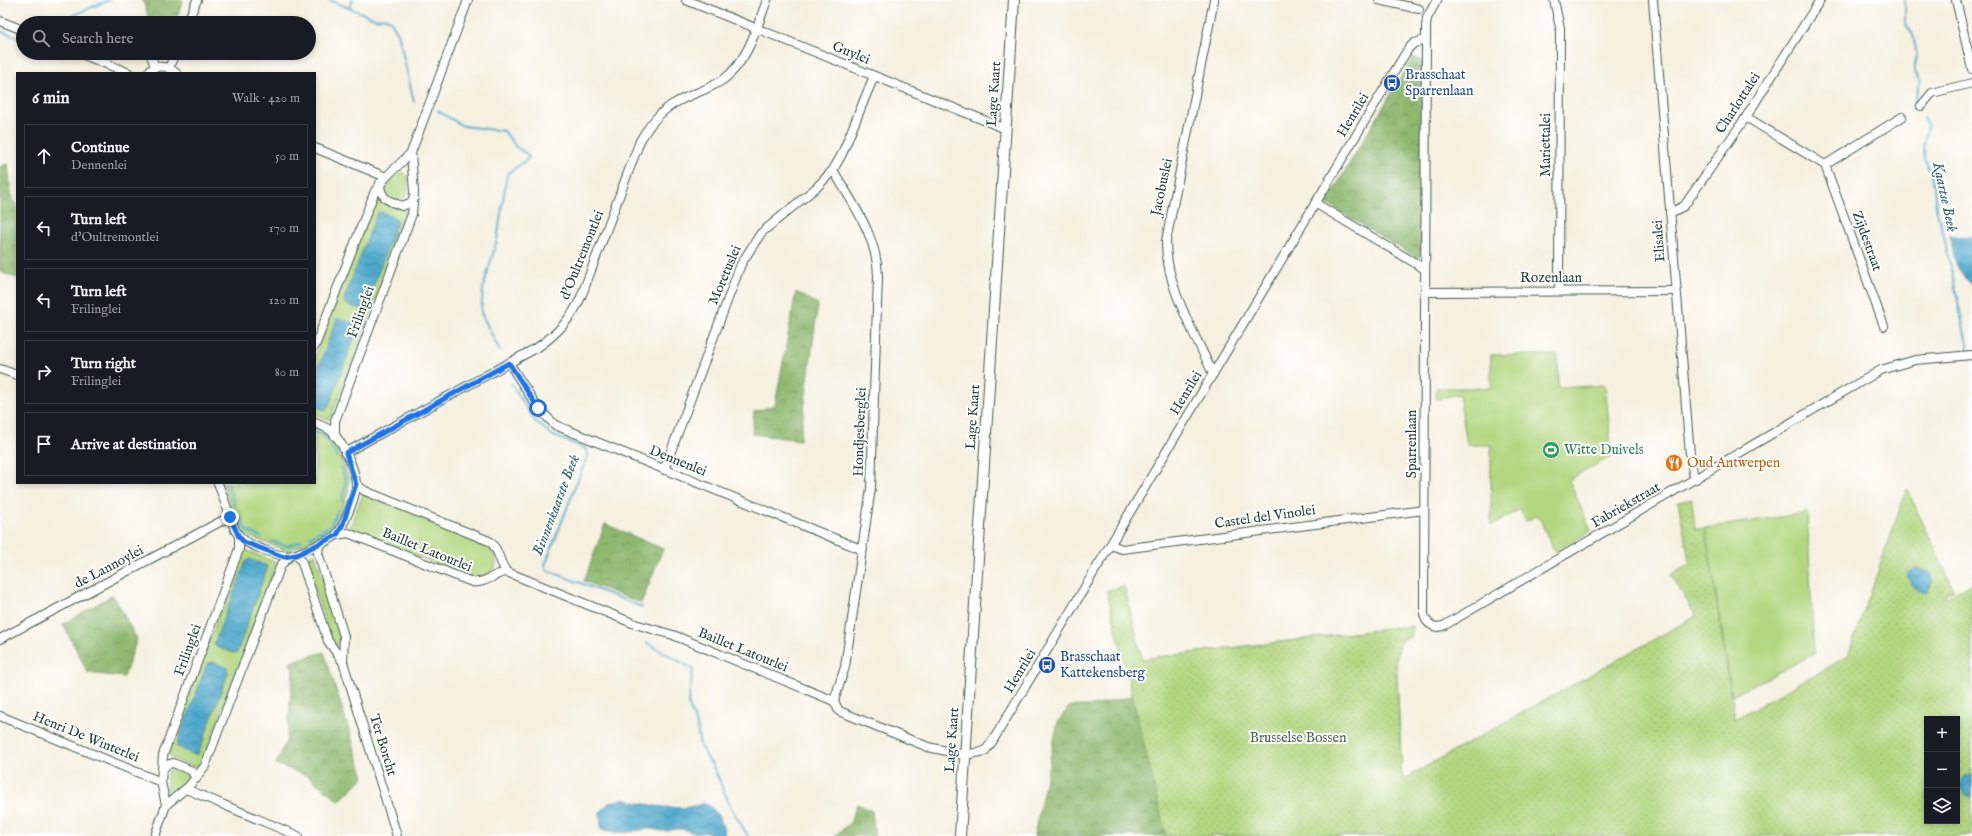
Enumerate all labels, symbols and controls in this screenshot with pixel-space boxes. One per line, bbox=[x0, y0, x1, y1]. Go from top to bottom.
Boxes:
search box bbox=[16, 16, 316, 60]
icon: search bbox=[30, 27, 52, 49]
text: Search here bbox=[62, 29, 133, 48]
street label: Guylei bbox=[830, 37, 873, 69]
street label: Lage Kaart bbox=[983, 61, 1005, 127]
place label: Brasschaat Sparrenlaan bbox=[1405, 66, 1474, 100]
street label: Charlottalei bbox=[1712, 69, 1765, 137]
bus stop icon: Brasschaat Sparrenlaan bbox=[1382, 73, 1402, 93]
text: 6 min bbox=[32, 88, 70, 109]
street label: Henrilei bbox=[1333, 89, 1373, 140]
text: Walk · 420 m bbox=[232, 90, 300, 107]
street label: Mariettalei bbox=[1537, 113, 1555, 177]
text: Continue bbox=[71, 138, 129, 157]
icon: ahead bbox=[33, 145, 55, 167]
text: 50 m bbox=[275, 148, 299, 165]
street label: Jacobuslei bbox=[1147, 156, 1177, 219]
text: Dennenlei bbox=[71, 157, 127, 174]
water label: Kaartse Beek bbox=[1928, 159, 1962, 234]
street label: d'Oultremontlei bbox=[556, 207, 608, 302]
street label: Zijdestraat bbox=[1848, 209, 1886, 274]
text: Turn left bbox=[71, 210, 127, 229]
icon: left bbox=[33, 217, 55, 239]
street label: Elisalei bbox=[1649, 219, 1669, 263]
text: 170 m bbox=[269, 220, 299, 237]
text: d'Oultremontlei bbox=[71, 229, 159, 246]
street label: Moretuslei bbox=[704, 242, 746, 308]
street label: Rozenlaan bbox=[1520, 269, 1582, 287]
text: Turn left bbox=[71, 282, 127, 301]
street label: Frilinglei bbox=[343, 283, 379, 341]
icon: left bbox=[33, 289, 55, 311]
text: 120 m bbox=[269, 292, 299, 309]
text: Frilinglei bbox=[71, 301, 121, 318]
text: Turn right bbox=[71, 354, 136, 373]
icon: right bbox=[33, 361, 55, 383]
text: 80 m bbox=[275, 364, 299, 381]
street label: Henrilei bbox=[1166, 367, 1206, 418]
text: Frilinglei bbox=[71, 373, 121, 390]
street label: Lage Kaart bbox=[962, 384, 984, 450]
street label: Hondjesberglei bbox=[849, 387, 871, 477]
route start bbox=[529, 399, 547, 417]
street label: Sparrenlaan bbox=[1403, 409, 1421, 478]
icon: arrive bbox=[33, 433, 55, 455]
text: Arrive at destination bbox=[71, 435, 197, 454]
sports icon: Witte Duivels bbox=[1541, 440, 1561, 460]
street label: Dennenlei bbox=[647, 441, 710, 481]
place label: Witte Duivels bbox=[1564, 441, 1644, 459]
water label: Binnenkaarste Beek bbox=[528, 452, 584, 558]
restaurant icon: Oud Antwerpen bbox=[1664, 453, 1684, 473]
place label: Oud Antwerpen bbox=[1687, 454, 1781, 472]
street label: Fabriekstraat bbox=[1588, 478, 1664, 532]
street label: Castel del Vinolei bbox=[1213, 501, 1317, 533]
route end bbox=[221, 508, 239, 526]
street label: Baillet Latourlei bbox=[379, 524, 475, 576]
street label: de Lannoylei bbox=[71, 541, 147, 593]
street label: Frilinglei bbox=[170, 621, 206, 679]
street label: Baillet Latourlei bbox=[695, 624, 791, 676]
street label: Henrilei bbox=[1000, 645, 1040, 696]
place label: Brasschaat Kattekensberg bbox=[1060, 648, 1145, 682]
bus stop icon: Brasschaat Kattekensberg bbox=[1037, 655, 1057, 675]
street label: Henri De Winterlei bbox=[30, 707, 142, 767]
street label: Lage Kaart bbox=[941, 707, 963, 773]
street label: Ter Borcht bbox=[365, 712, 401, 778]
map controls bbox=[1924, 716, 1960, 824]
button: + bbox=[1924, 716, 1960, 752]
park label: Brusselse Bossen bbox=[1250, 729, 1347, 747]
button: − bbox=[1924, 752, 1960, 788]
button: layers bbox=[1924, 788, 1960, 824]

